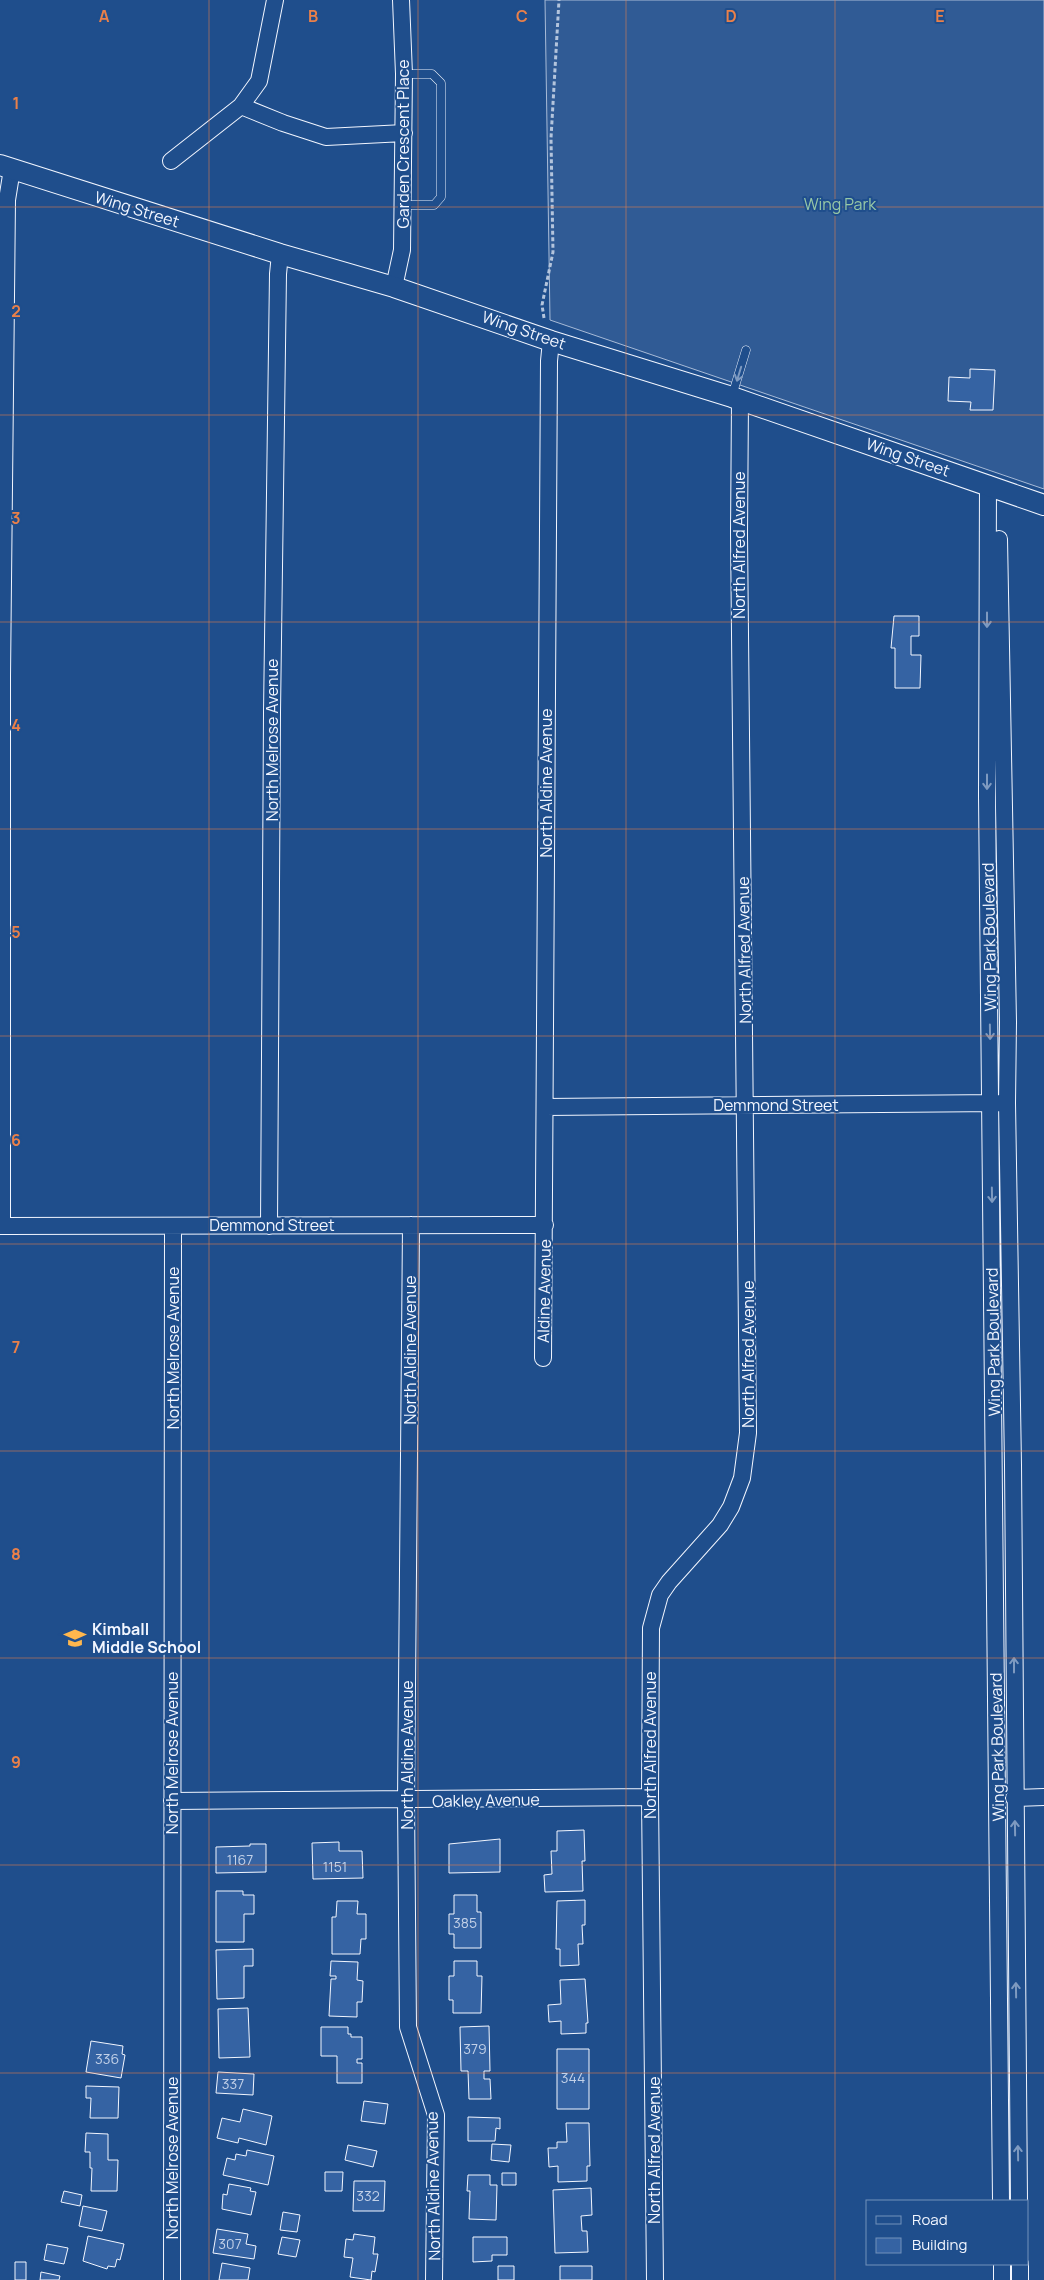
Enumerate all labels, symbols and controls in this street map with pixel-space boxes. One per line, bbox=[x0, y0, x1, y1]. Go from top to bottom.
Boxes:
text: A bbox=[99, 5, 110, 27]
text: B bbox=[308, 5, 318, 27]
text: C bbox=[516, 5, 528, 27]
text: D bbox=[725, 5, 737, 27]
text: E bbox=[935, 5, 945, 27]
street label: Garden Crescent Place bbox=[392, 60, 414, 228]
text: 1 bbox=[12, 92, 20, 114]
street label: Wing Street bbox=[92, 186, 182, 232]
park label: Wing Park bbox=[804, 193, 877, 215]
text: 2 bbox=[11, 300, 21, 322]
street label: Wing Street bbox=[479, 305, 569, 355]
one-way arrow bbox=[733, 365, 743, 381]
street label: Wing Street bbox=[863, 432, 953, 482]
street label: North Alfred Avenue bbox=[728, 471, 750, 619]
text: 3 bbox=[11, 507, 21, 529]
one-way arrow bbox=[982, 612, 992, 628]
street label: North Melrose Avenue bbox=[261, 659, 283, 821]
street label: North Aldine Avenue bbox=[535, 708, 557, 858]
text: 4 bbox=[11, 714, 21, 736]
one-way arrow bbox=[982, 774, 992, 790]
street label: Wing Park Boulevard bbox=[977, 862, 1001, 1012]
street label: North Alfred Avenue bbox=[732, 876, 756, 1024]
text: 5 bbox=[11, 921, 21, 943]
one-way arrow bbox=[985, 1024, 995, 1040]
street label: Demmond Street bbox=[713, 1094, 839, 1116]
text: 6 bbox=[11, 1129, 21, 1151]
one-way arrow bbox=[987, 1186, 997, 1203]
street label: Demmond Street bbox=[209, 1214, 335, 1236]
street label: Aldine Avenue bbox=[532, 1239, 556, 1343]
street label: North Melrose Avenue bbox=[162, 1267, 184, 1429]
street label: Wing Park Boulevard bbox=[981, 1267, 1005, 1417]
street label: North Aldine Avenue bbox=[399, 1275, 421, 1425]
street label: North Alfred Avenue bbox=[737, 1280, 759, 1428]
text: 7 bbox=[12, 1336, 20, 1358]
text: 8 bbox=[11, 1543, 21, 1565]
place label: Kimball Middle School bbox=[92, 1618, 201, 1658]
school or university icon: Kimball Middle School bbox=[62, 1625, 88, 1651]
one-way arrow bbox=[1009, 1657, 1019, 1674]
street label: North Alfred Avenue bbox=[639, 1671, 661, 1819]
street label: North Melrose Avenue bbox=[161, 1672, 183, 1834]
street label: Wing Park Boulevard bbox=[985, 1672, 1009, 1822]
street label: North Aldine Avenue bbox=[396, 1680, 418, 1830]
text: 9 bbox=[11, 1751, 21, 1773]
street label: Oakley Avenue bbox=[432, 1788, 540, 1812]
one-way arrow bbox=[1010, 1820, 1019, 1836]
house number: 1167 bbox=[227, 1850, 253, 1869]
house number: 1151 bbox=[323, 1857, 347, 1876]
house number: 385 bbox=[453, 1913, 477, 1932]
one-way arrow bbox=[1012, 1982, 1021, 1998]
house number: 379 bbox=[463, 2039, 487, 2058]
house number: 336 bbox=[95, 2049, 119, 2068]
house number: 344 bbox=[561, 2068, 585, 2087]
house number: 337 bbox=[222, 2074, 244, 2093]
street label: North Alfred Avenue bbox=[643, 2076, 665, 2224]
street label: North Melrose Avenue bbox=[161, 2077, 183, 2239]
street label: North Aldine Avenue bbox=[421, 2111, 445, 2261]
one-way arrow bbox=[1013, 2145, 1023, 2161]
house number: 332 bbox=[356, 2186, 380, 2205]
legend bbox=[866, 2200, 1029, 2265]
text: Road bbox=[912, 2209, 948, 2230]
house number: 307 bbox=[218, 2234, 242, 2253]
text: Building bbox=[912, 2234, 967, 2255]

